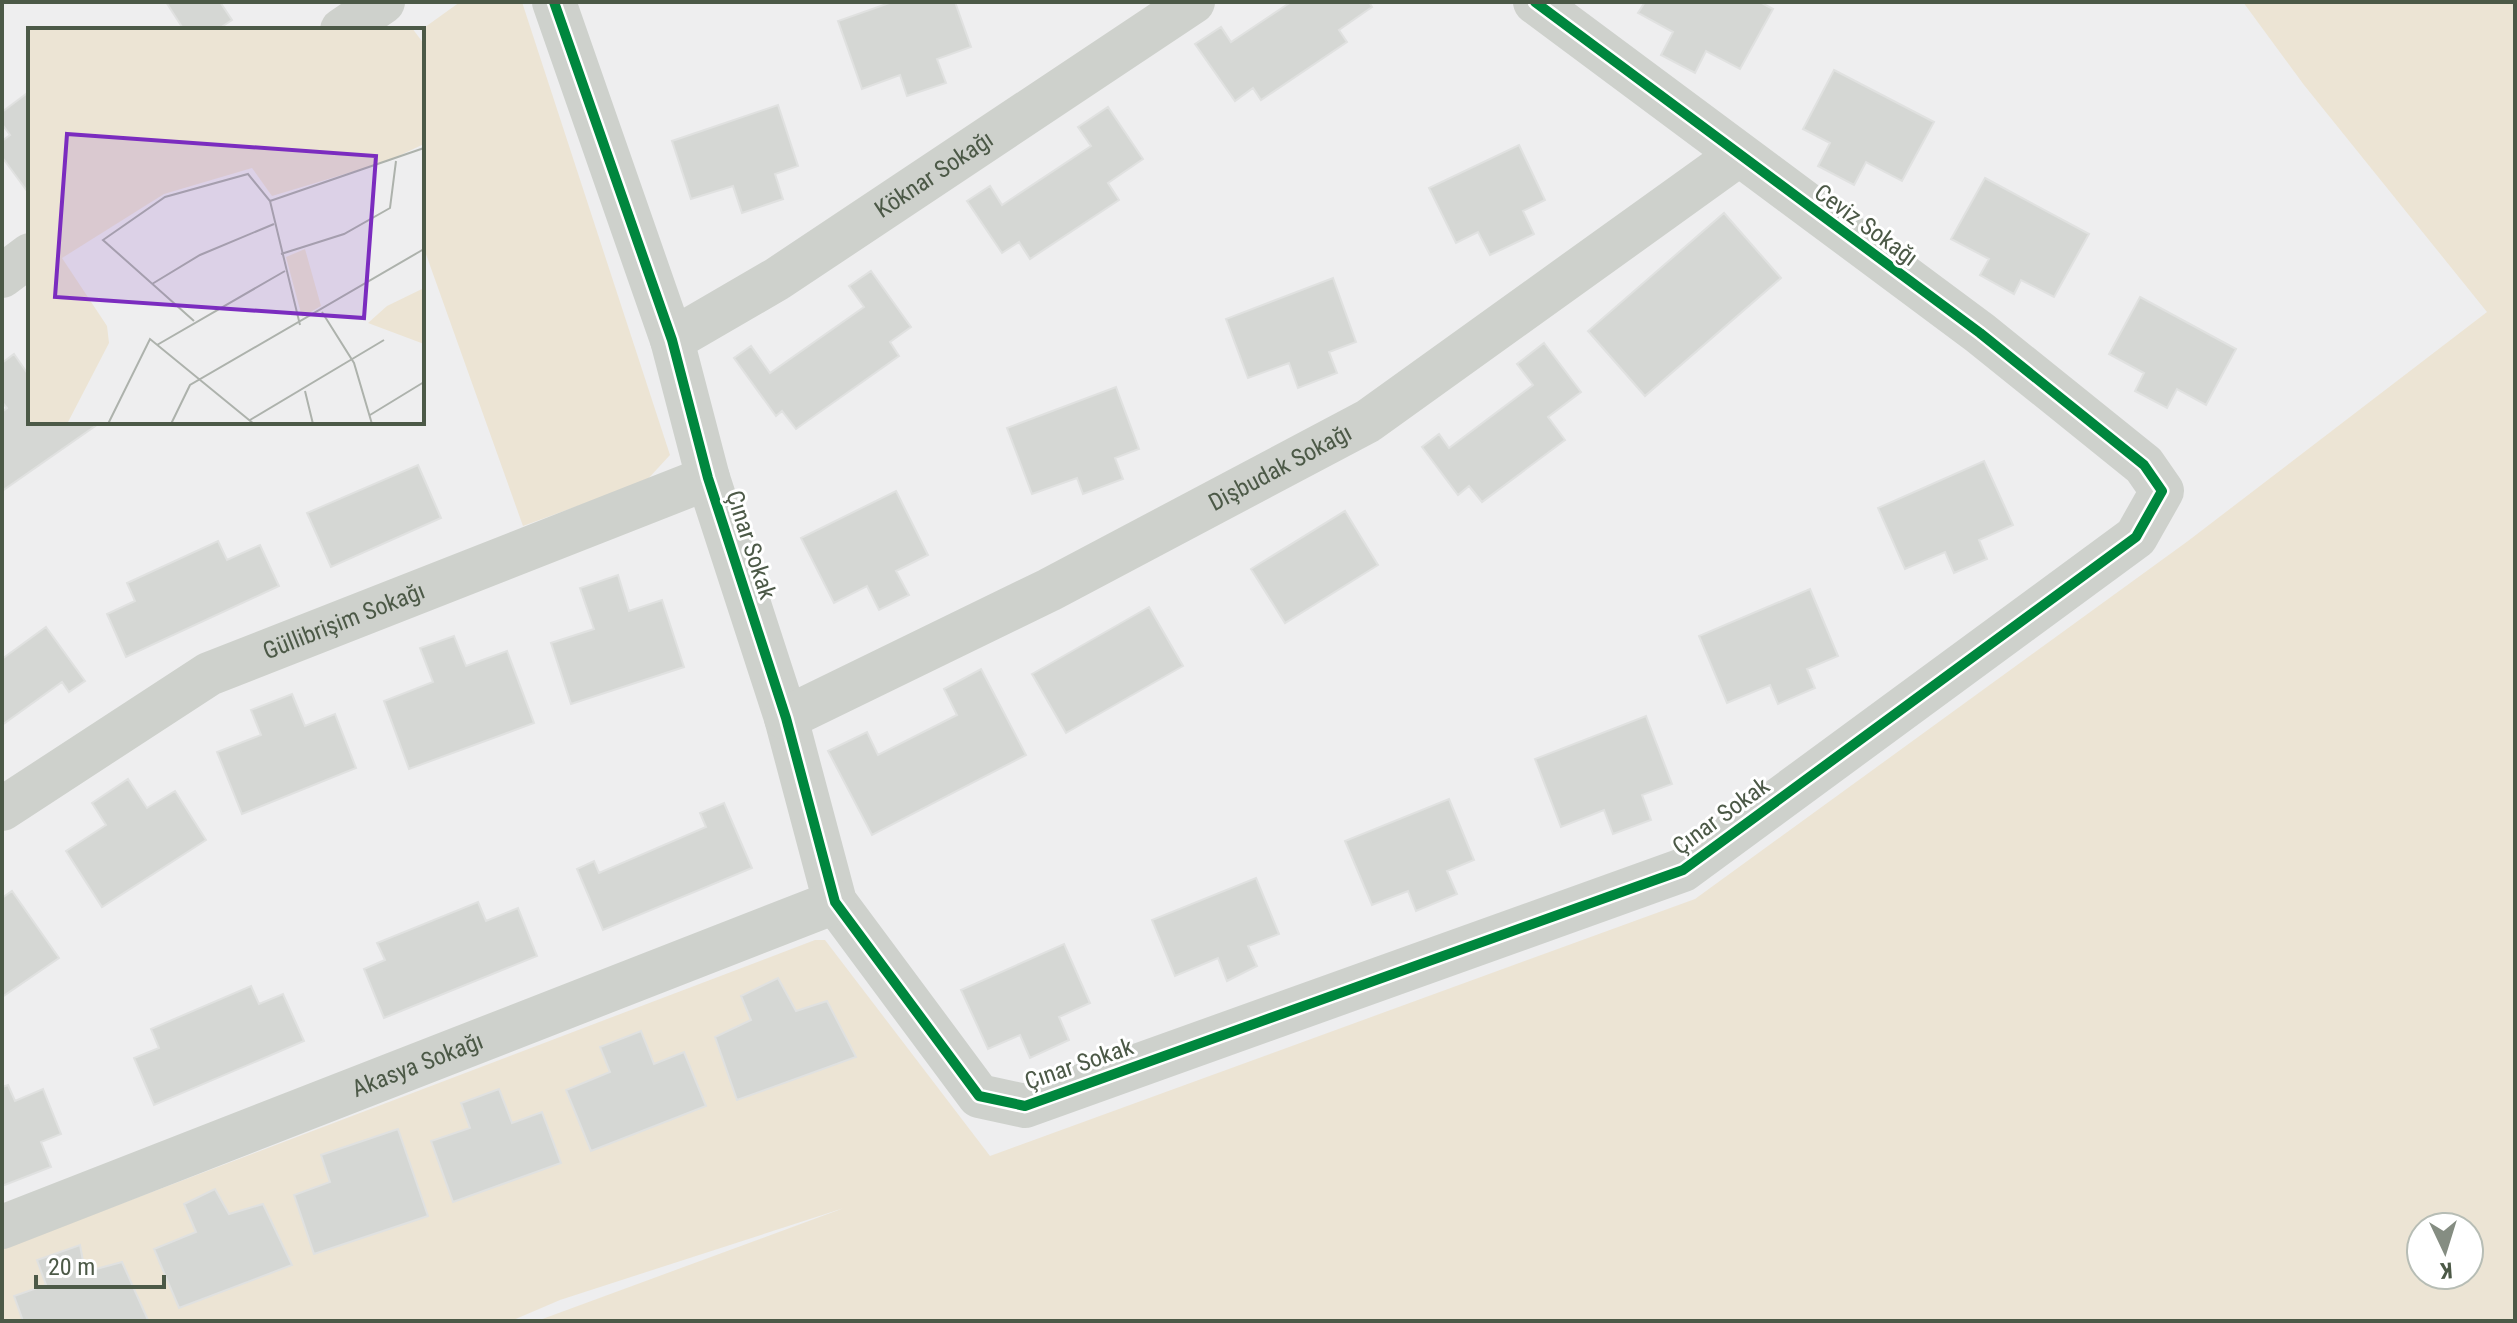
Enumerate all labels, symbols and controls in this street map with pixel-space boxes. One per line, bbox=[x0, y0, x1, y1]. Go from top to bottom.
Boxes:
inset map bbox=[28, 28, 424, 424]
street label: Köknar Sokağı bbox=[870, 125, 998, 224]
street label: Ceviz Sokağı bbox=[1809, 178, 1923, 272]
street label: Dişbudak Sokağı bbox=[1204, 418, 1356, 517]
street label: Çınar Sokak bbox=[720, 487, 782, 603]
street label: Güllibrişim Sokağı bbox=[259, 577, 429, 665]
street label: Çınar Sokak bbox=[1667, 771, 1775, 860]
street label: Akasya Sokağı bbox=[348, 1027, 487, 1103]
street label: Çınar Sokak bbox=[1021, 1032, 1137, 1096]
north arrow bbox=[2405, 1211, 2485, 1291]
scale bar bbox=[36, 1239, 164, 1289]
text: 20 m bbox=[48, 1253, 95, 1281]
text: K bbox=[2439, 1258, 2453, 1283]

